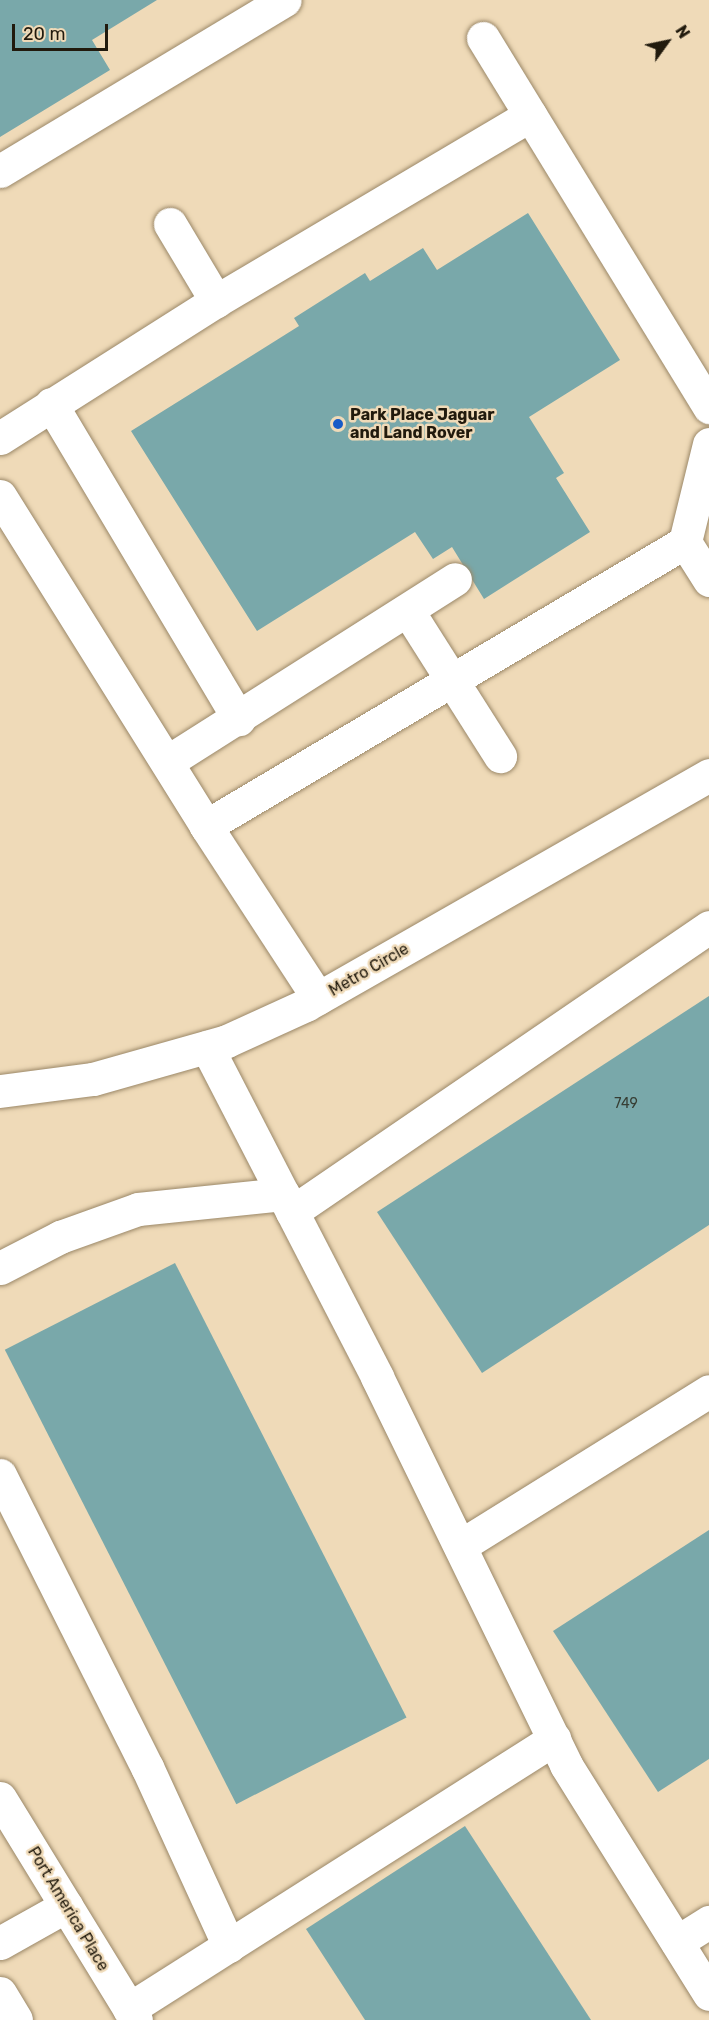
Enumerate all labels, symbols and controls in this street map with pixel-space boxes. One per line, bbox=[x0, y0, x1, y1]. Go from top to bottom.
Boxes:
scale bar bbox=[15, 12, 111, 50]
north arrow bbox=[637, 12, 697, 72]
text: N bbox=[671, 22, 694, 42]
text: 20 m bbox=[23, 23, 65, 45]
place label: Park Place Jaguar and Land Rover bbox=[350, 405, 495, 443]
marker: Park Place Jaguar and Land Rover bbox=[331, 417, 345, 431]
street label: Metro Circle bbox=[326, 939, 412, 1001]
house number: 749 bbox=[614, 1096, 638, 1112]
street label: Port America Place bbox=[23, 1843, 113, 1975]

